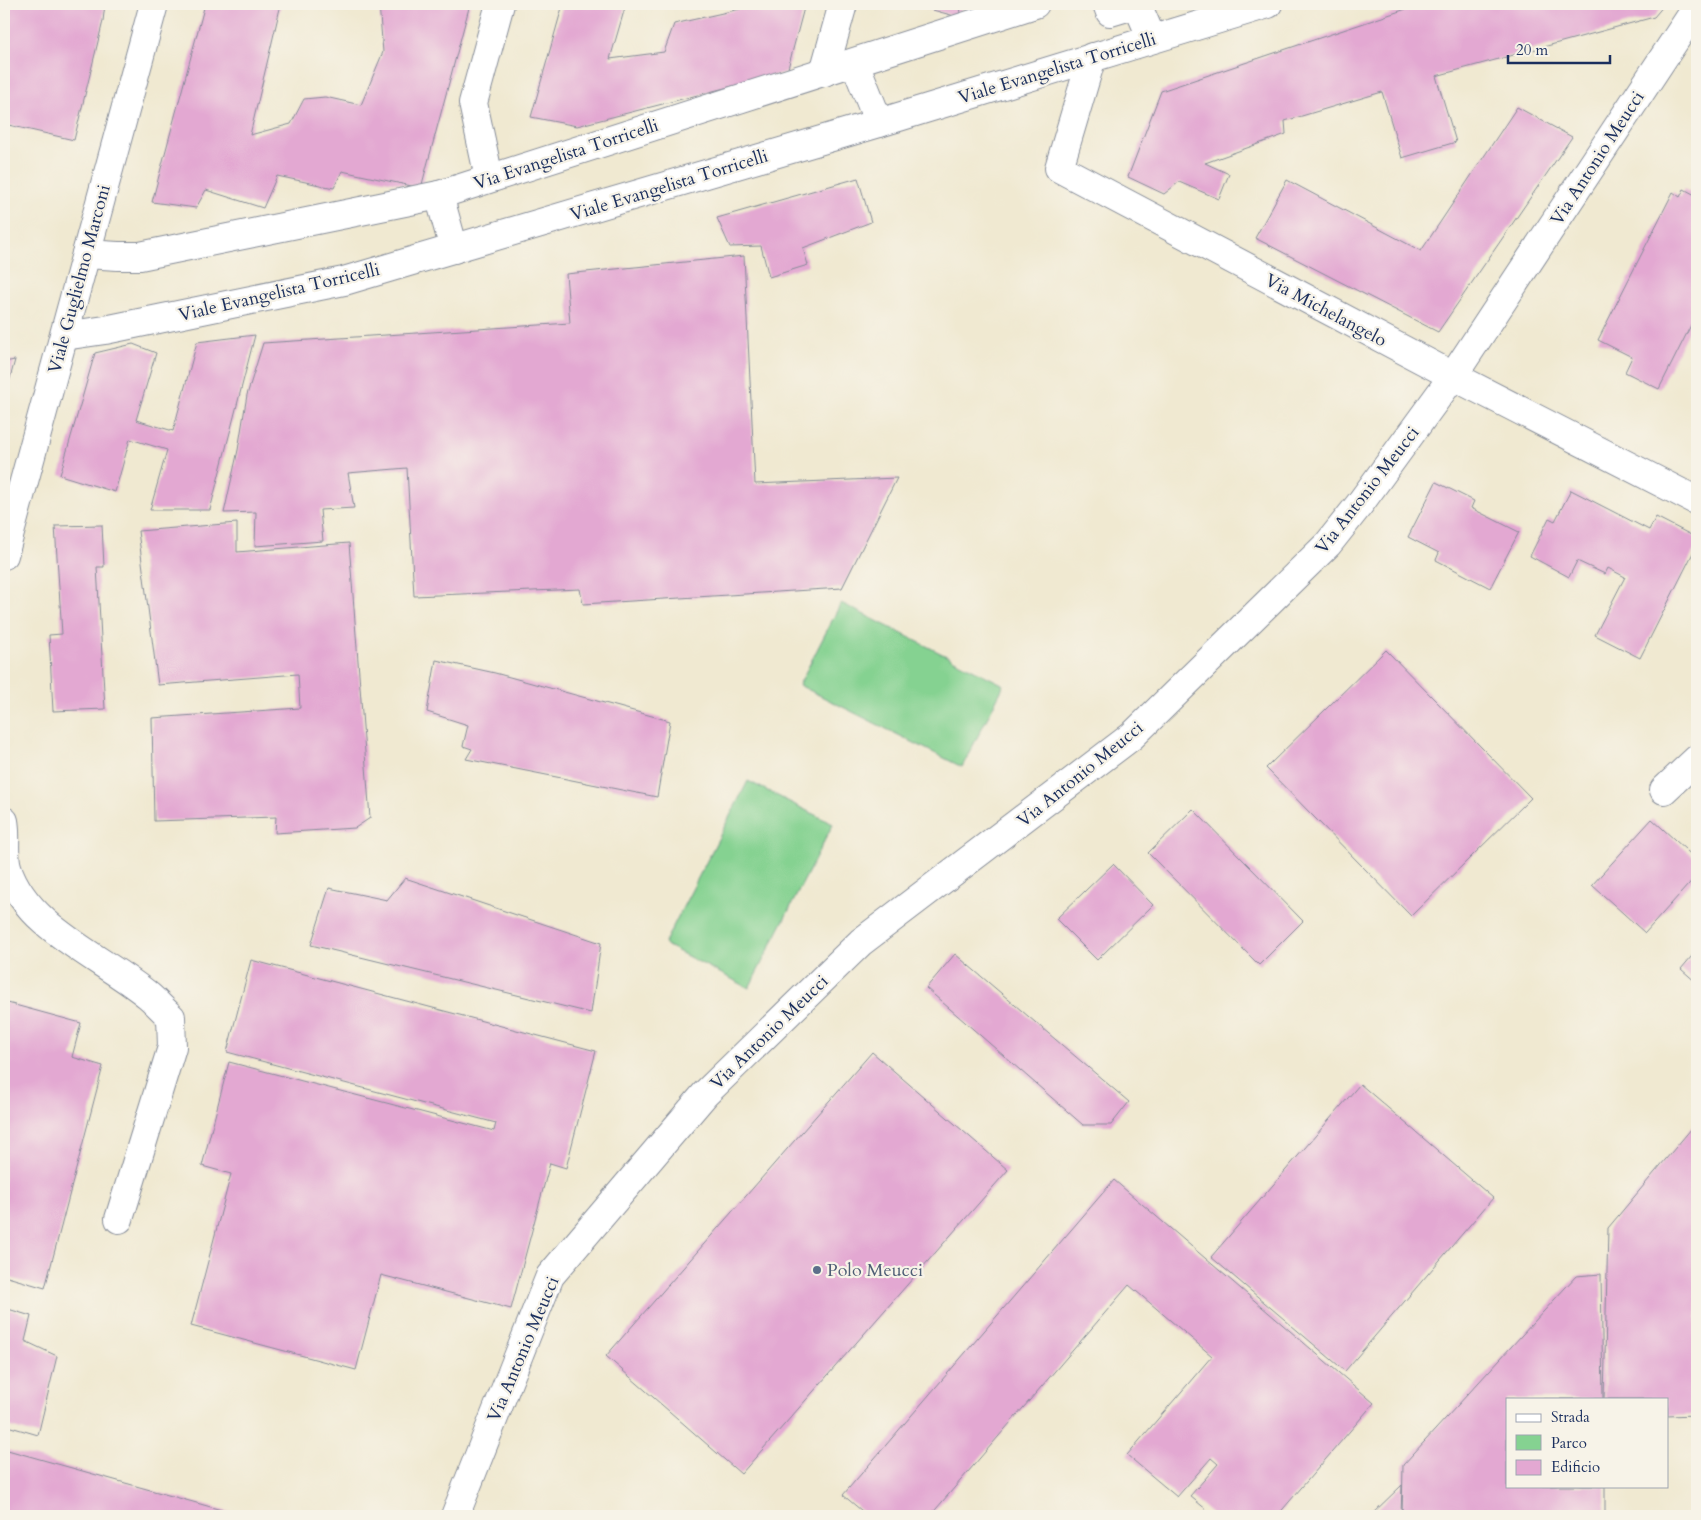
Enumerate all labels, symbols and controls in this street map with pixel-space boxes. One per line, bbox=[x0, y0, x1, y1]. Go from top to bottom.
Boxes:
street label: Viale Evangelista Torricelli bbox=[955, 26, 1159, 111]
scale bar bbox=[1508, 32, 1611, 64]
text: 20 m bbox=[1516, 40, 1548, 60]
street label: Via Antonio Meucci bbox=[1545, 86, 1650, 230]
street label: Via Evangelista Torricelli bbox=[470, 113, 662, 196]
street label: Viale Evangelista Torricelli bbox=[567, 143, 771, 228]
street label: Viale Guglielmo Marconi bbox=[42, 182, 117, 376]
street label: Viale Evangelista Torricelli bbox=[176, 257, 382, 328]
street label: Via Michelangelo bbox=[1261, 268, 1391, 353]
street label: Via Antonio Meucci bbox=[1310, 421, 1425, 559]
street label: Via Antonio Meucci bbox=[1012, 716, 1149, 833]
street label: Via Antonio Meucci bbox=[705, 969, 834, 1095]
place label: Polo Meucci bbox=[827, 1258, 923, 1283]
marker: Polo Meucci bbox=[811, 1264, 823, 1276]
street label: Via Antonio Meucci bbox=[482, 1273, 565, 1426]
legend bbox=[1506, 1398, 1668, 1488]
text: Strada bbox=[1551, 1407, 1590, 1427]
text: Parco bbox=[1551, 1433, 1587, 1453]
text: Edificio bbox=[1551, 1457, 1600, 1477]

